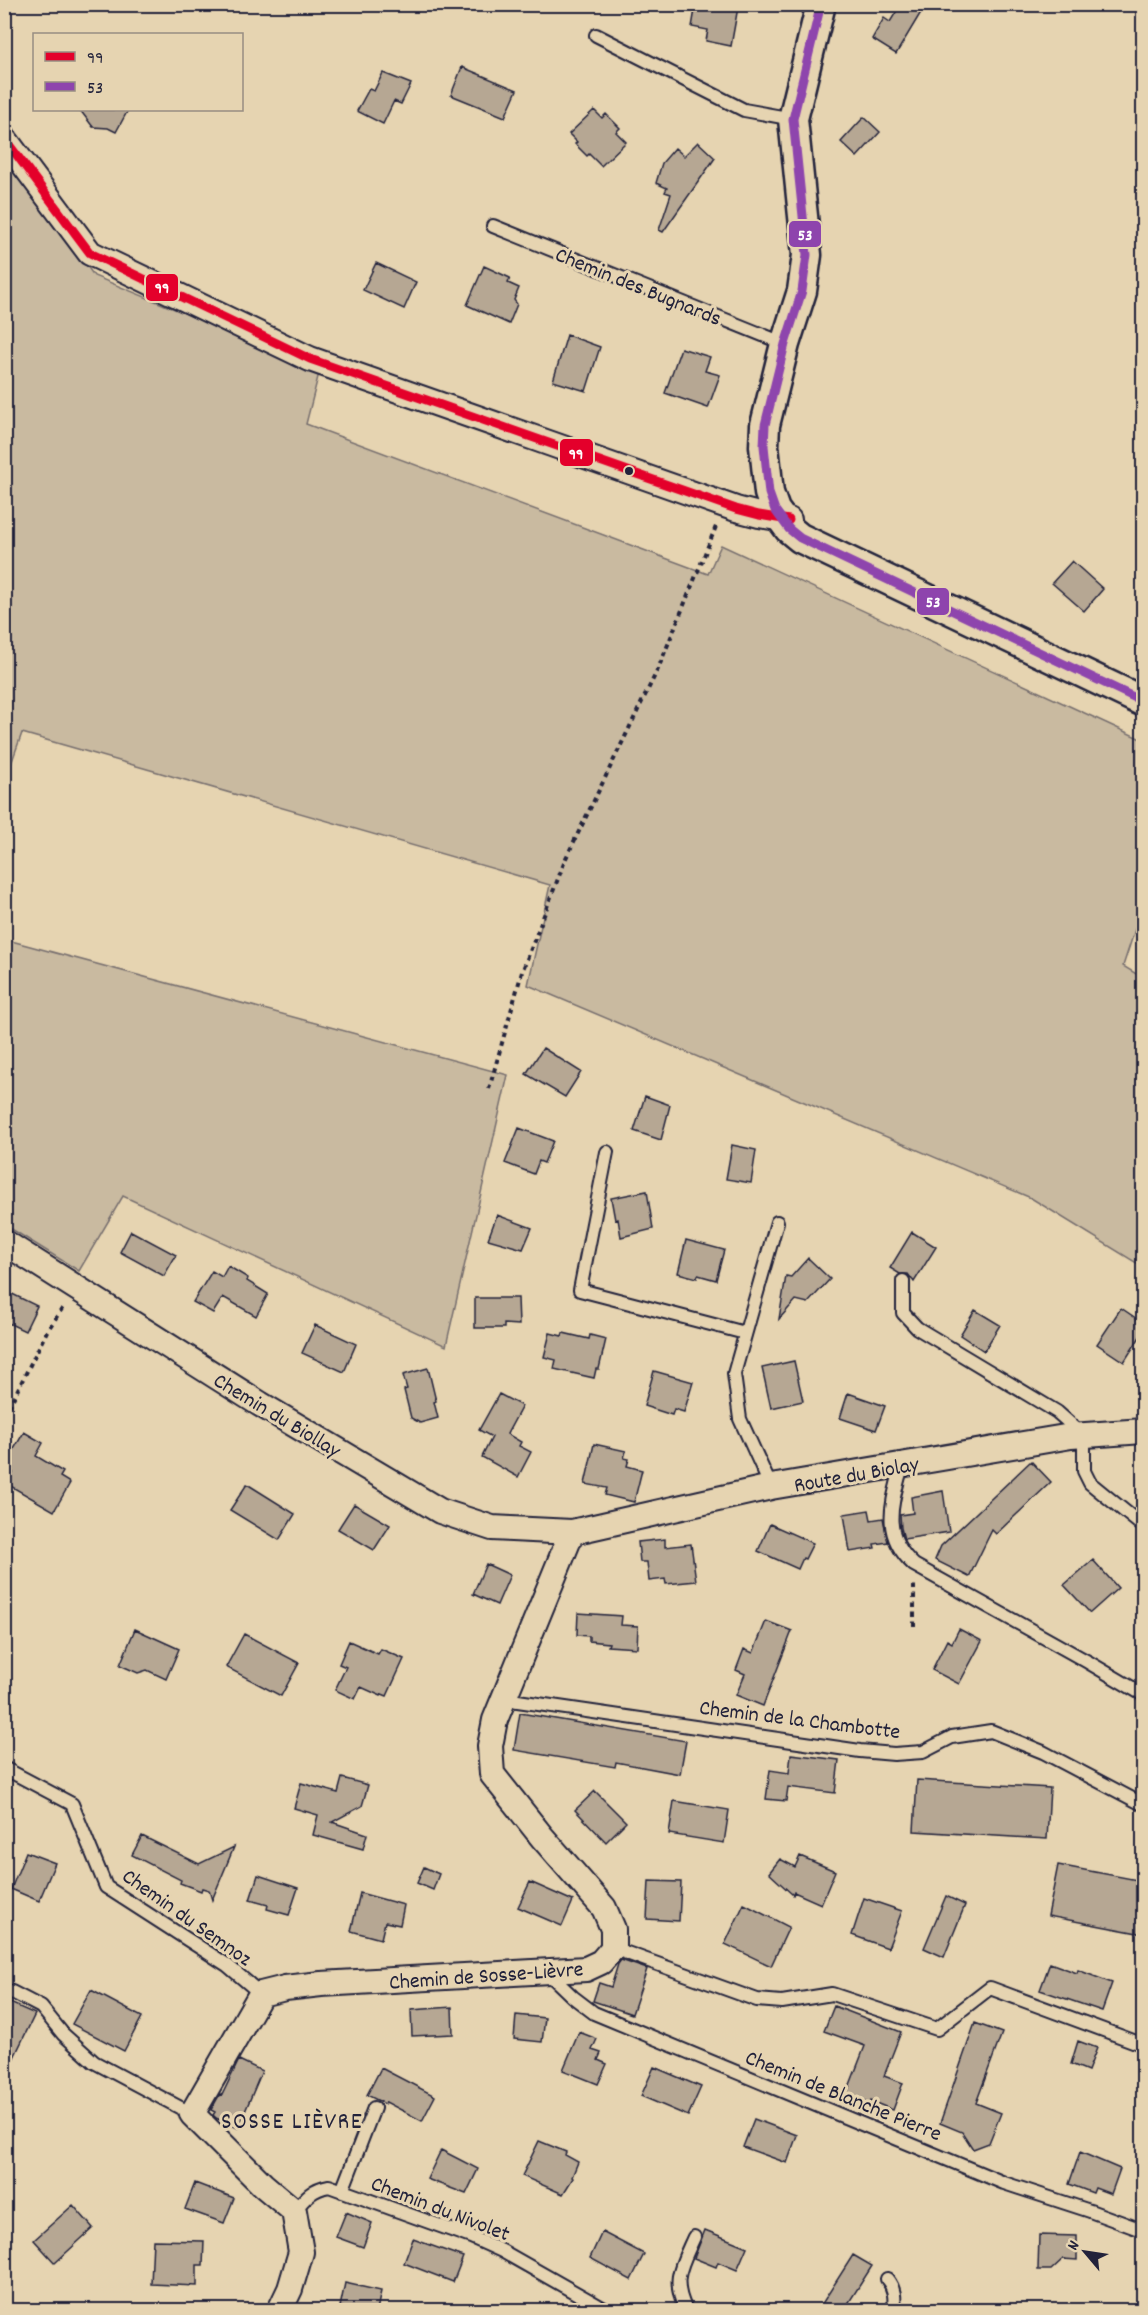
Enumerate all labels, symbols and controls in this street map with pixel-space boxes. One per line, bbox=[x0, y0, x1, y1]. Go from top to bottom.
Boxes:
legend bbox=[33, 33, 243, 111]
text: 99 bbox=[87, 47, 104, 72]
text: 53 bbox=[87, 77, 103, 102]
line badge: 53 bbox=[788, 220, 822, 248]
text: 53 bbox=[798, 225, 812, 248]
street label: Chemin des Bugnards bbox=[550, 241, 726, 336]
line badge: 99 bbox=[145, 273, 179, 302]
text: 99 bbox=[155, 278, 169, 301]
line badge: 99 bbox=[559, 438, 594, 467]
text: 99 bbox=[569, 444, 583, 467]
unlabelled marker bbox=[623, 465, 635, 477]
line badge: 53 bbox=[916, 587, 950, 616]
text: 53 bbox=[926, 592, 940, 615]
street label: Chemin du Biollay bbox=[207, 1367, 347, 1468]
street label: Route du Biolay bbox=[792, 1450, 923, 1503]
street label: Chemin de la Chambotte bbox=[697, 1694, 902, 1749]
street label: Chemin du Semnoz bbox=[115, 1862, 258, 1976]
street label: Chemin de Sosse-Lièvre bbox=[388, 1955, 584, 2000]
street label: Chemin de Blanche Pierre bbox=[740, 2044, 946, 2151]
district label: SOSSE LIÈVRE bbox=[221, 2106, 363, 2140]
street label: Chemin du Nivolet bbox=[366, 2170, 514, 2251]
north arrow bbox=[1055, 2222, 1115, 2282]
text: N bbox=[1062, 2237, 1086, 2255]

